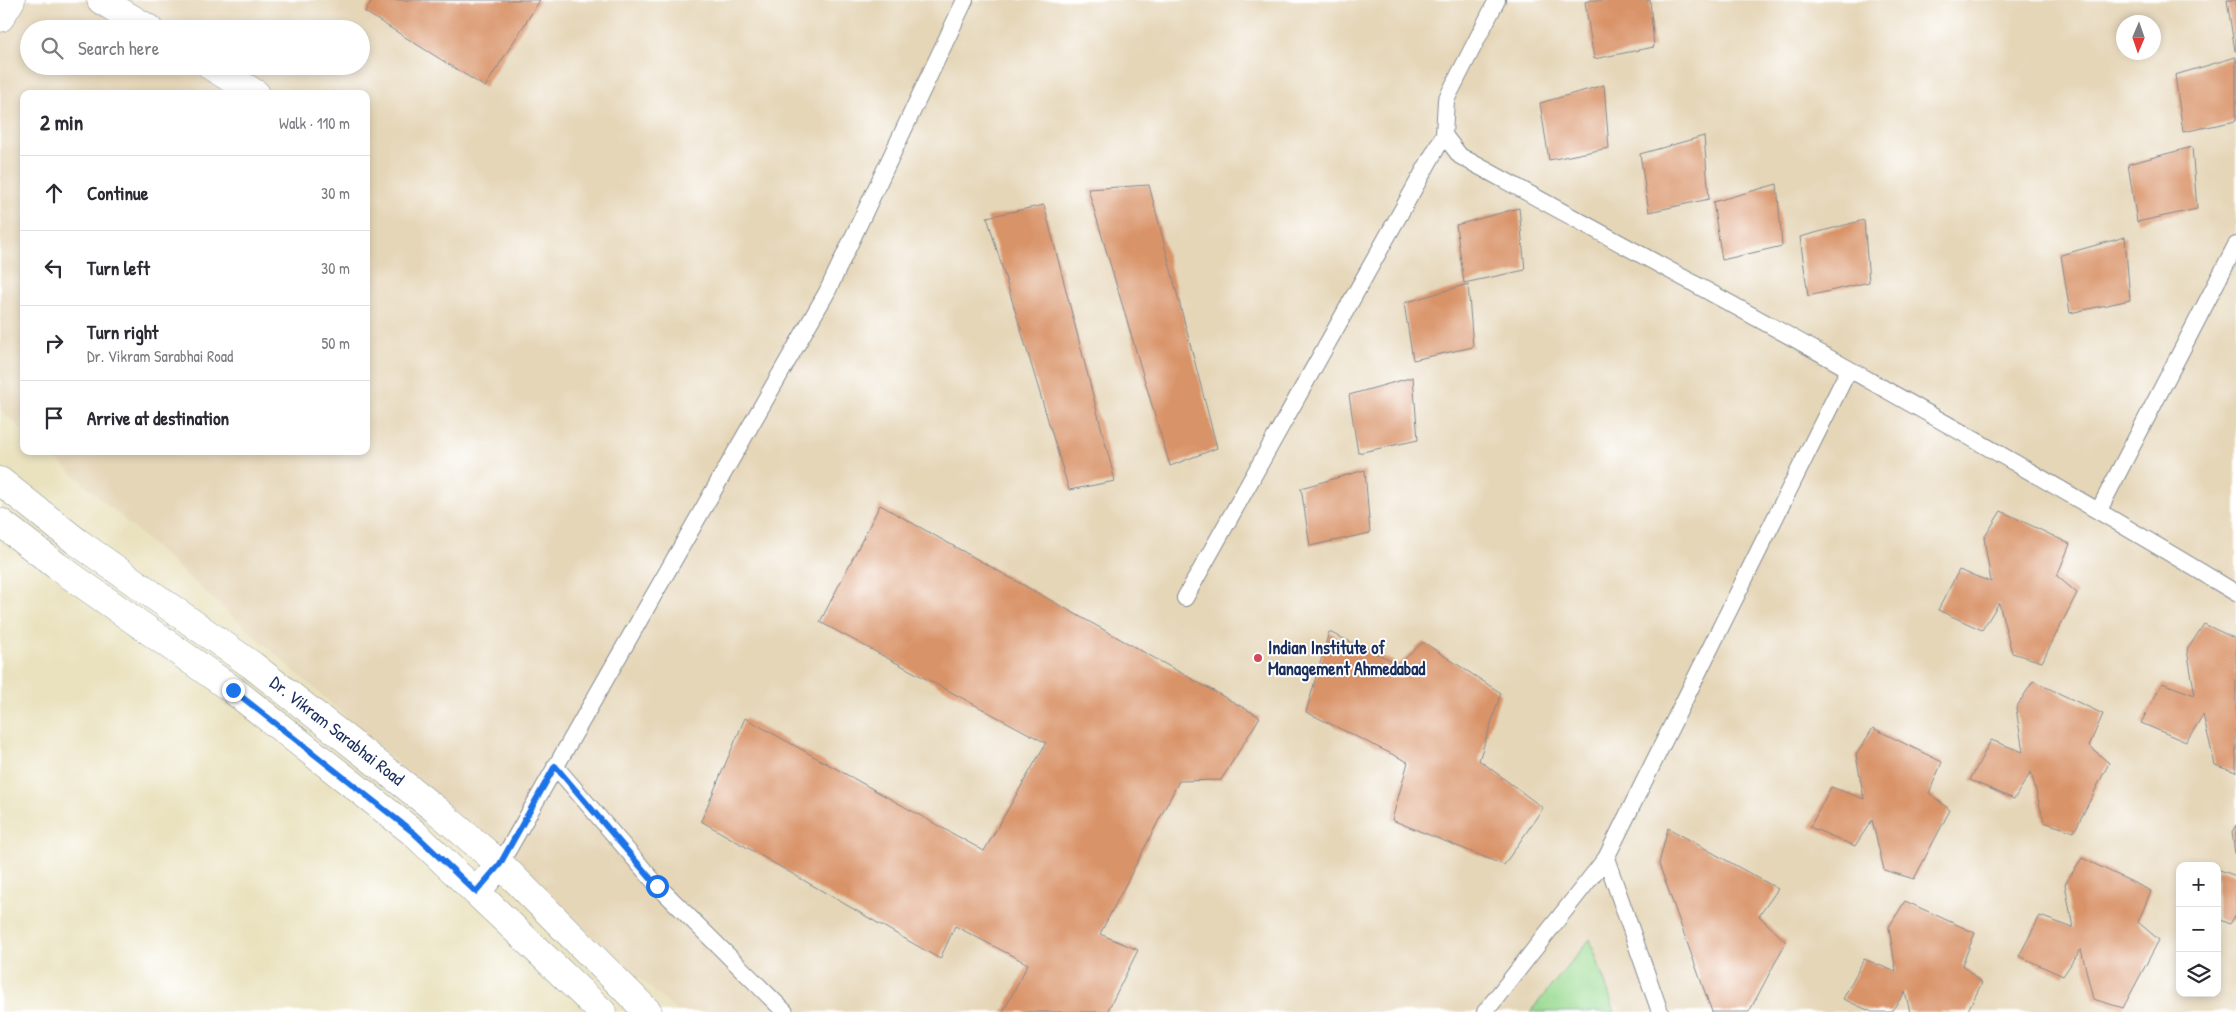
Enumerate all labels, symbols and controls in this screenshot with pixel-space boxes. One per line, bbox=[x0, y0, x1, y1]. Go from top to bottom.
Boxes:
north arrow bbox=[2116, 15, 2161, 60]
search box bbox=[20, 20, 370, 75]
icon: search bbox=[38, 34, 66, 62]
text: Search here bbox=[78, 35, 159, 61]
text: 2 min bbox=[40, 108, 83, 137]
text: Walk · 110 m bbox=[279, 112, 350, 134]
icon: ahead bbox=[40, 179, 68, 207]
text: Continue bbox=[87, 180, 148, 206]
text: 30 m bbox=[321, 182, 350, 204]
icon: left bbox=[40, 254, 68, 282]
text: Turn left bbox=[87, 255, 150, 281]
text: 30 m bbox=[321, 257, 350, 279]
text: Turn right bbox=[87, 319, 158, 345]
icon: right bbox=[40, 329, 68, 357]
text: 50 m bbox=[322, 332, 350, 354]
text: Dr. Vikram Sarabhai Road bbox=[87, 345, 233, 367]
icon: arrive bbox=[40, 404, 68, 432]
text: Arrive at destination bbox=[87, 405, 229, 431]
place label: Indian Institute of Management Ahmedabad bbox=[1268, 635, 1425, 682]
marker: Indian Institute of Management Ahmedabad bbox=[1252, 652, 1264, 664]
street label: Dr. Vikram Sarabhai Road bbox=[265, 670, 410, 791]
route end bbox=[222, 679, 245, 702]
map controls bbox=[2176, 862, 2221, 997]
button: + bbox=[2176, 862, 2221, 907]
route start bbox=[646, 875, 669, 898]
button: − bbox=[2176, 907, 2221, 952]
button: layers bbox=[2176, 952, 2221, 997]

